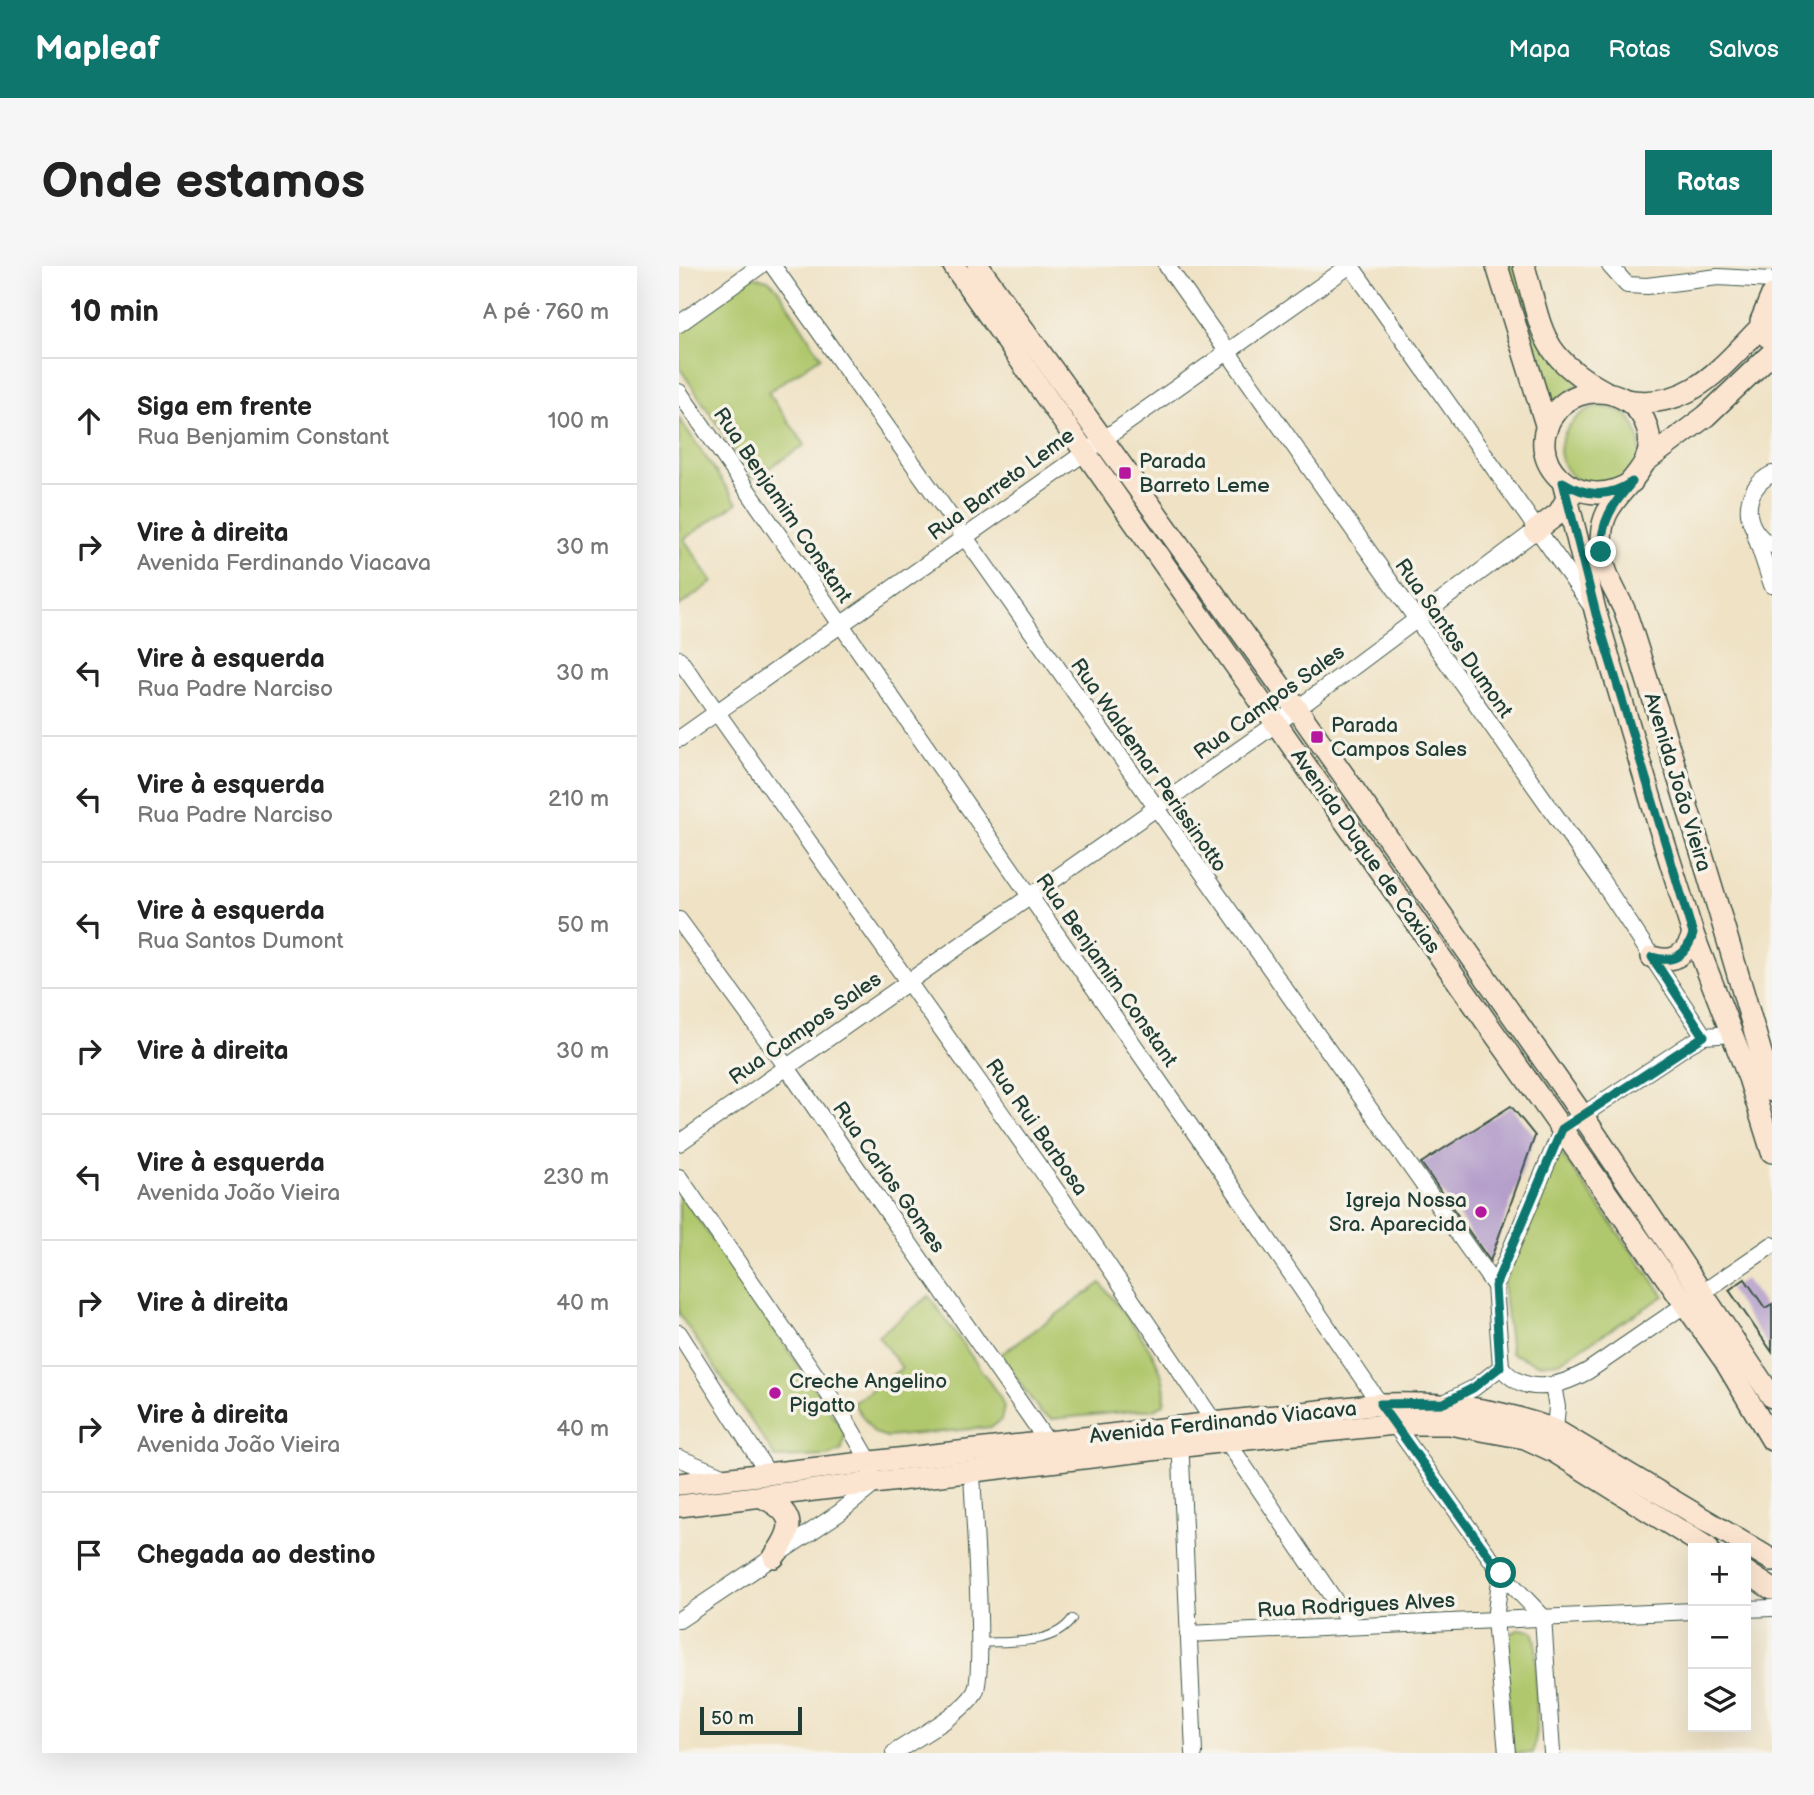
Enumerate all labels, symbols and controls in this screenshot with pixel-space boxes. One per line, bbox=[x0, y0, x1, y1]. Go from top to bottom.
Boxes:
text: Mapleaf bbox=[35, 29, 160, 69]
text: Mapa bbox=[1508, 35, 1570, 64]
text: Rotas bbox=[1608, 35, 1671, 64]
text: Salvos bbox=[1709, 35, 1779, 64]
button: Rotas bbox=[1645, 150, 1772, 215]
text: Onde estamos bbox=[42, 153, 365, 212]
text: 10 min bbox=[70, 294, 159, 330]
text: A pé · 760 m bbox=[483, 298, 609, 326]
text: Siga em frente bbox=[137, 392, 312, 423]
icon: ahead bbox=[70, 402, 108, 440]
street label: Rua Benjamim Constant bbox=[708, 403, 858, 608]
text: 100 m bbox=[548, 407, 609, 435]
text: Rua Benjamim Constant bbox=[137, 423, 389, 451]
street label: Rua Barreto Leme bbox=[923, 423, 1079, 546]
place label: Parada Barreto Leme bbox=[1139, 449, 1270, 498]
marker: Parada Barreto Leme bbox=[1117, 465, 1133, 481]
text: Vire à direita bbox=[137, 518, 289, 549]
icon: right bbox=[70, 528, 108, 566]
text: 30 m bbox=[556, 533, 609, 561]
route end bbox=[1585, 536, 1616, 567]
text: Avenida Ferdinando Viacava bbox=[137, 549, 431, 577]
street label: Rua Santos Dumont bbox=[1389, 554, 1518, 723]
street label: Rua Campos Sales bbox=[1189, 639, 1349, 765]
text: Vire à esquerda bbox=[137, 644, 325, 675]
street label: Rua Waldemar Perissinotto bbox=[1065, 653, 1232, 877]
icon: left bbox=[70, 654, 108, 692]
text: 30 m bbox=[556, 659, 609, 687]
text: Rua Padre Narciso bbox=[137, 675, 333, 703]
street label: Avenida João Vieira bbox=[1638, 690, 1717, 875]
place label: Parada Campos Sales bbox=[1331, 713, 1467, 762]
marker: Parada Campos Sales bbox=[1309, 729, 1325, 745]
street label: Avenida Duque de Caxias bbox=[1285, 744, 1446, 958]
text: Vire à esquerda bbox=[137, 770, 325, 801]
icon: left bbox=[70, 780, 108, 818]
text: 210 m bbox=[548, 785, 609, 813]
text: Rua Padre Narciso bbox=[137, 801, 333, 829]
street label: Rua Benjamim Constant bbox=[1030, 869, 1183, 1072]
text: Vire à esquerda bbox=[137, 896, 325, 927]
icon: left bbox=[70, 906, 108, 944]
text: 50 m bbox=[557, 911, 609, 939]
text: Rua Santos Dumont bbox=[137, 927, 344, 955]
street label: Rua Campos Sales bbox=[724, 967, 886, 1090]
icon: right bbox=[70, 1032, 108, 1070]
text: Vire à direita bbox=[137, 1036, 289, 1067]
text: 30 m bbox=[556, 1037, 609, 1065]
street label: Rua Rui Barbosa bbox=[980, 1054, 1093, 1201]
street label: Rua Carlos Gomes bbox=[827, 1097, 950, 1258]
text: Vire à esquerda bbox=[137, 1148, 325, 1179]
icon: left bbox=[70, 1158, 108, 1196]
text: 230 m bbox=[543, 1163, 609, 1191]
text: Avenida João Vieira bbox=[137, 1179, 340, 1207]
place label: Igreja Nossa Sra. Aparecida bbox=[1329, 1188, 1467, 1237]
marker: Igreja Nossa Sra. Aparecida bbox=[1473, 1204, 1489, 1220]
icon: right bbox=[70, 1284, 108, 1322]
text: Vire à direita bbox=[137, 1288, 289, 1319]
text: 40 m bbox=[556, 1289, 609, 1317]
place label: Creche Angelino Pigatto bbox=[789, 1369, 947, 1418]
marker: Creche Angelino Pigatto bbox=[767, 1385, 783, 1401]
street label: Avenida Ferdinando Viacava bbox=[1088, 1396, 1358, 1449]
text: Vire à direita bbox=[137, 1400, 289, 1431]
icon: right bbox=[70, 1410, 108, 1448]
text: 40 m bbox=[556, 1415, 609, 1443]
text: Avenida João Vieira bbox=[137, 1431, 340, 1459]
icon: arrive bbox=[70, 1536, 108, 1574]
text: Chegada ao destino bbox=[137, 1540, 375, 1571]
map controls bbox=[1688, 1543, 1751, 1732]
button: + bbox=[1688, 1543, 1751, 1606]
route start bbox=[1485, 1557, 1516, 1588]
street label: Rua Rodrigues Alves bbox=[1256, 1588, 1456, 1623]
button: − bbox=[1688, 1606, 1751, 1669]
button: layers bbox=[1688, 1669, 1751, 1732]
scale bar bbox=[700, 1704, 801, 1736]
text: 50 m bbox=[711, 1707, 754, 1730]

